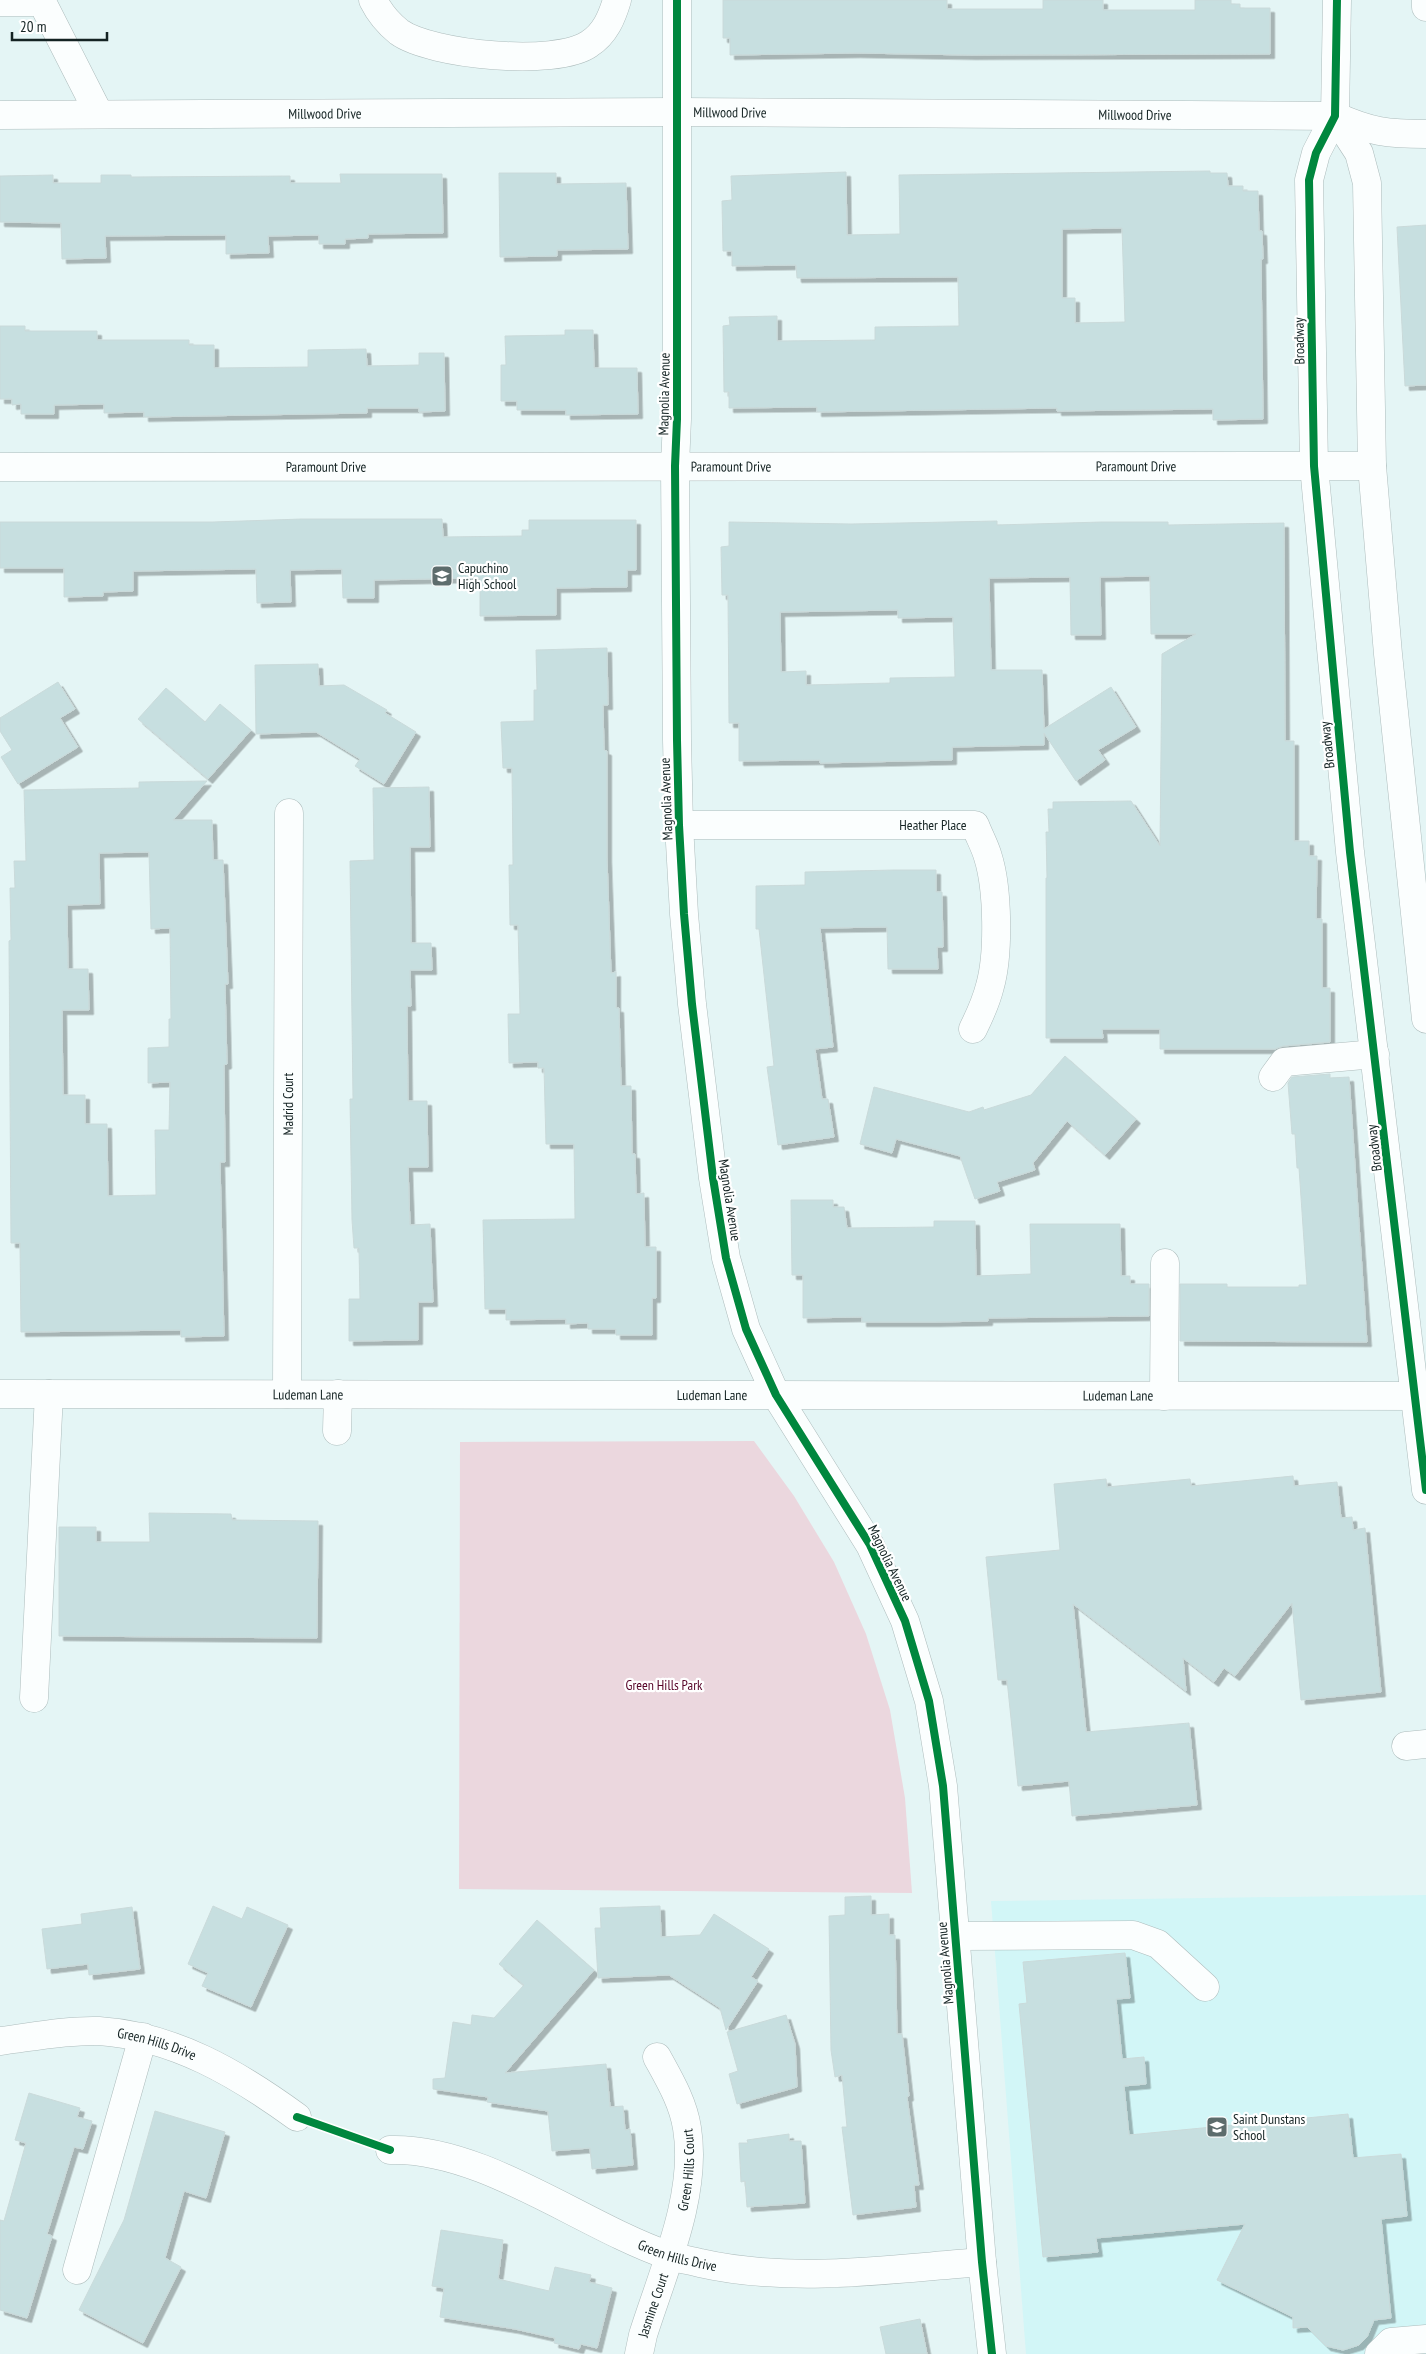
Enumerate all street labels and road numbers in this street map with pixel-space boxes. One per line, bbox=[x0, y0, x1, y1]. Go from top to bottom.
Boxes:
street label: Millwood Drive bbox=[693, 103, 767, 122]
street label: Millwood Drive bbox=[288, 104, 362, 123]
street label: Millwood Drive bbox=[1098, 106, 1172, 124]
street label: Broadway bbox=[1290, 316, 1308, 365]
street label: Magnolia Avenue bbox=[654, 352, 674, 435]
street label: Paramount Drive bbox=[691, 457, 772, 475]
street label: Paramount Drive bbox=[1096, 457, 1177, 475]
street label: Paramount Drive bbox=[286, 458, 367, 476]
street label: Broadway bbox=[1316, 720, 1338, 769]
street label: Magnolia Avenue bbox=[656, 757, 676, 841]
street label: Heather Place bbox=[899, 816, 967, 834]
street label: Madrid Court bbox=[279, 1072, 297, 1135]
street label: Broadway bbox=[1362, 1123, 1386, 1173]
street label: Magnolia Avenue bbox=[715, 1158, 745, 1242]
street label: Ludeman Lane bbox=[273, 1385, 344, 1403]
street label: Ludeman Lane bbox=[677, 1386, 748, 1404]
street label: Ludeman Lane bbox=[1083, 1387, 1154, 1405]
street label: Magnolia Avenue bbox=[864, 1522, 916, 1604]
street label: Magnolia Avenue bbox=[932, 1921, 958, 2005]
street label: Green Hills Drive bbox=[116, 2024, 199, 2064]
street label: Green Hills Court bbox=[673, 2128, 698, 2213]
street label: Green Hills Drive bbox=[635, 2235, 719, 2275]
street label: Jasmine Court bbox=[634, 2270, 672, 2340]

